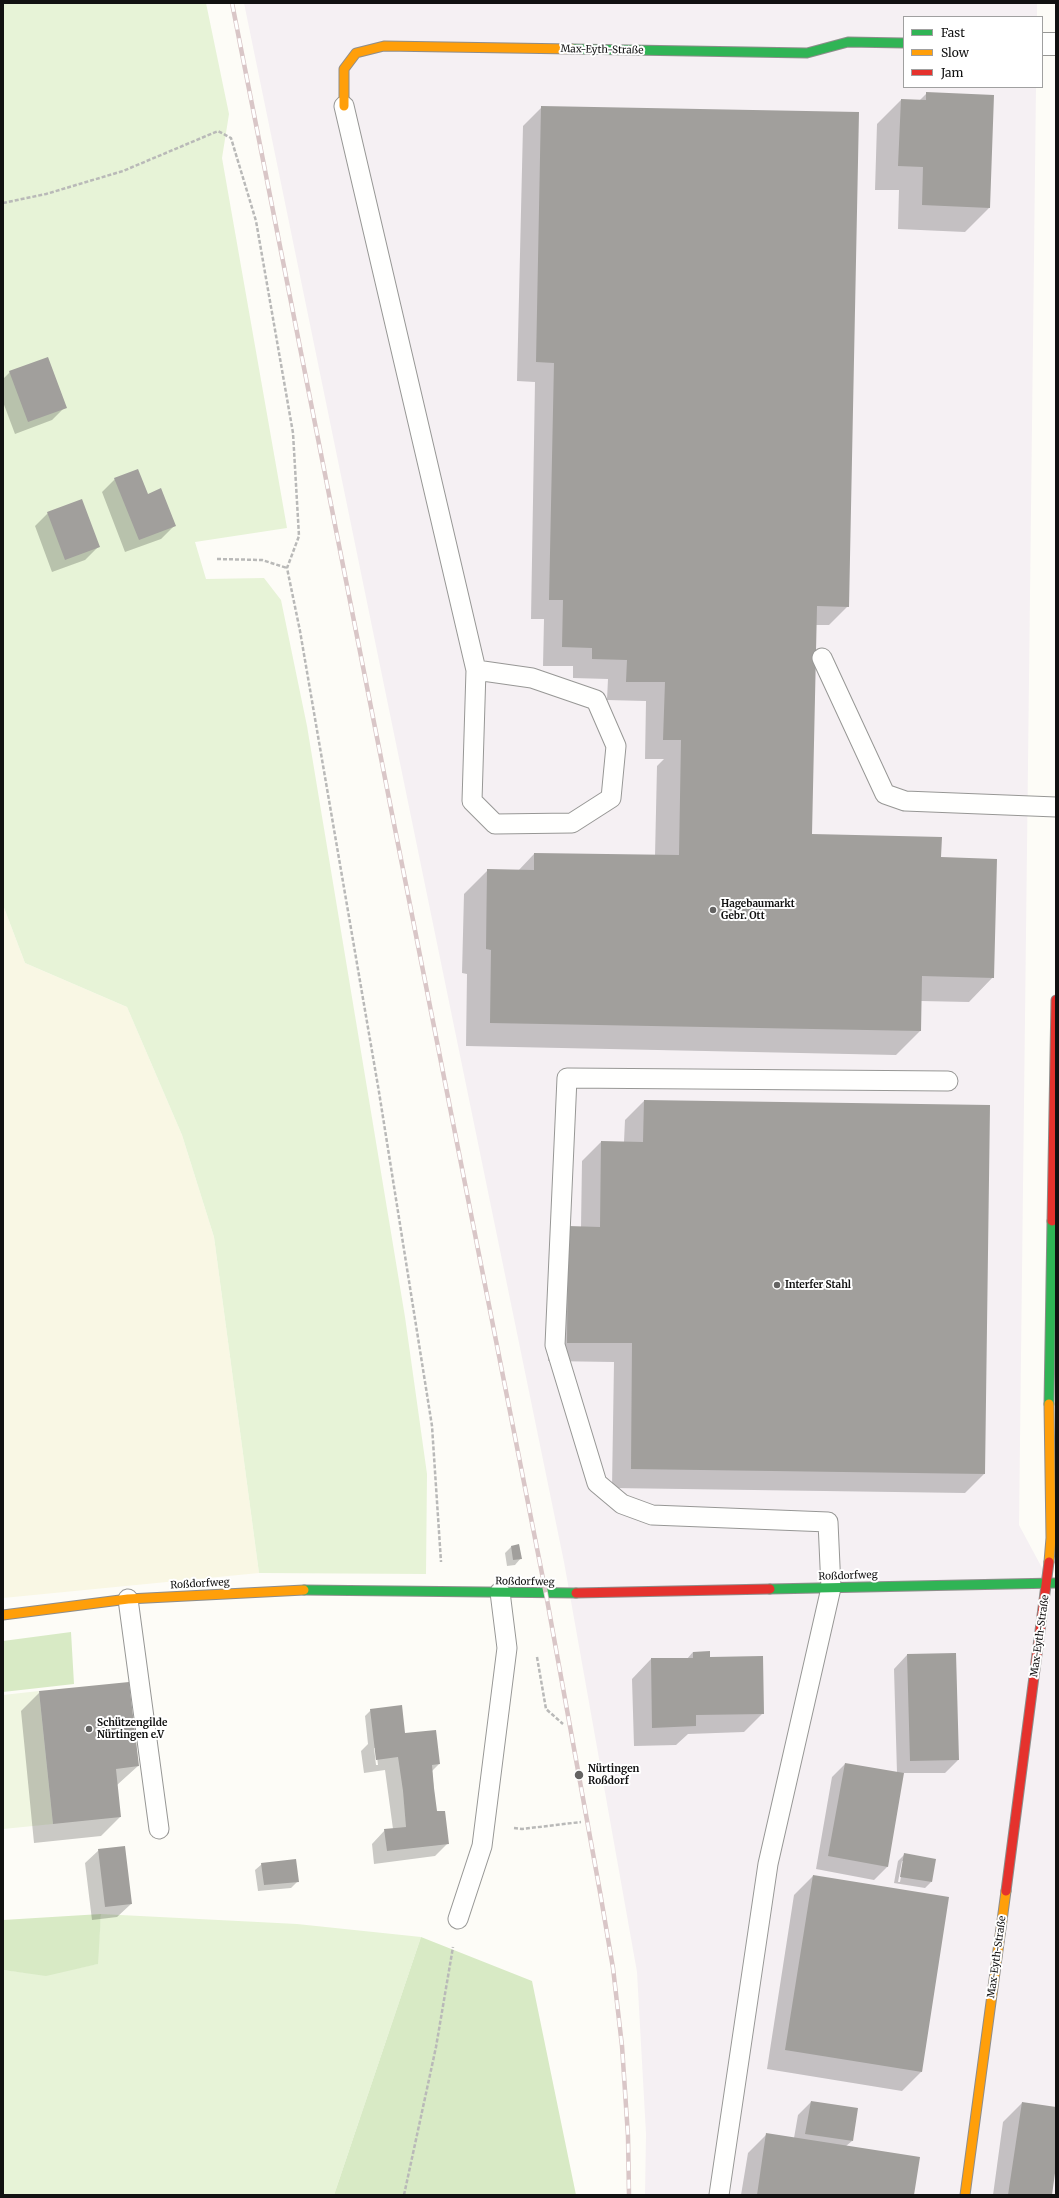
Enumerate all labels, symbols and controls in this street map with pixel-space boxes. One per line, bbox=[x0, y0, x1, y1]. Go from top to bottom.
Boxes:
legend bbox=[903, 16, 1043, 88]
text: Fast bbox=[941, 25, 965, 40]
street label: Max-Eyth-Straße bbox=[560, 43, 644, 57]
text: Slow bbox=[941, 45, 969, 60]
text: Jam bbox=[941, 65, 963, 80]
place label: Hagebaumarkt Gebr. Ott bbox=[721, 898, 795, 922]
marker: Hagebaumarkt Gebr. Ott bbox=[708, 905, 718, 915]
place label: Interfer Stahl bbox=[785, 1279, 851, 1291]
marker: Interfer Stahl bbox=[772, 1280, 782, 1290]
street label: Roßdorfweg bbox=[818, 1569, 878, 1583]
street label: Roßdorfweg bbox=[495, 1575, 555, 1589]
street label: Roßdorfweg bbox=[170, 1576, 230, 1592]
street label: Max-Eyth-Straße bbox=[1028, 1594, 1052, 1678]
place label: Schützengilde Nürtingen e.V bbox=[97, 1717, 167, 1740]
marker: Schützengilde Nürtingen e.V bbox=[84, 1724, 94, 1734]
place label: Nürtingen Roßdorf bbox=[588, 1763, 639, 1786]
marker: Nürtingen Roßdorf bbox=[573, 1769, 585, 1781]
street label: Max-Eyth-Straße bbox=[985, 1915, 1009, 1999]

